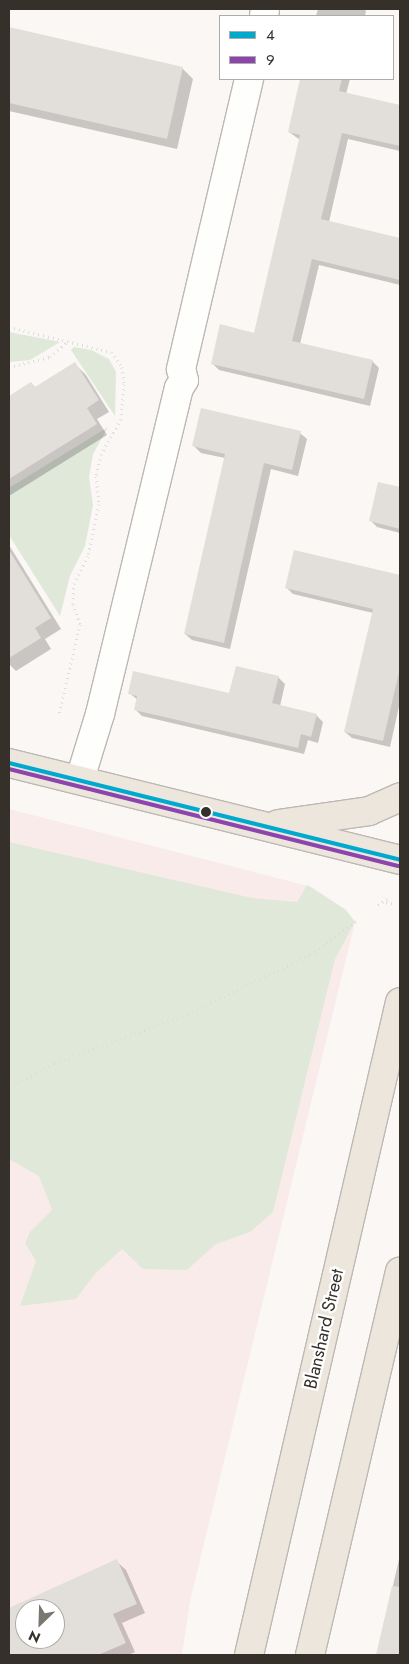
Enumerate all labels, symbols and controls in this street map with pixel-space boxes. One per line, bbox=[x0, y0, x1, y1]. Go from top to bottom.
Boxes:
legend bbox=[219, 15, 394, 80]
text: 4 bbox=[266, 24, 275, 46]
text: 9 bbox=[266, 49, 275, 71]
unlabelled marker bbox=[201, 807, 211, 817]
street label: Blanshard Street bbox=[300, 1267, 348, 1391]
north arrow bbox=[15, 1599, 65, 1649]
text: N bbox=[25, 1625, 43, 1648]

